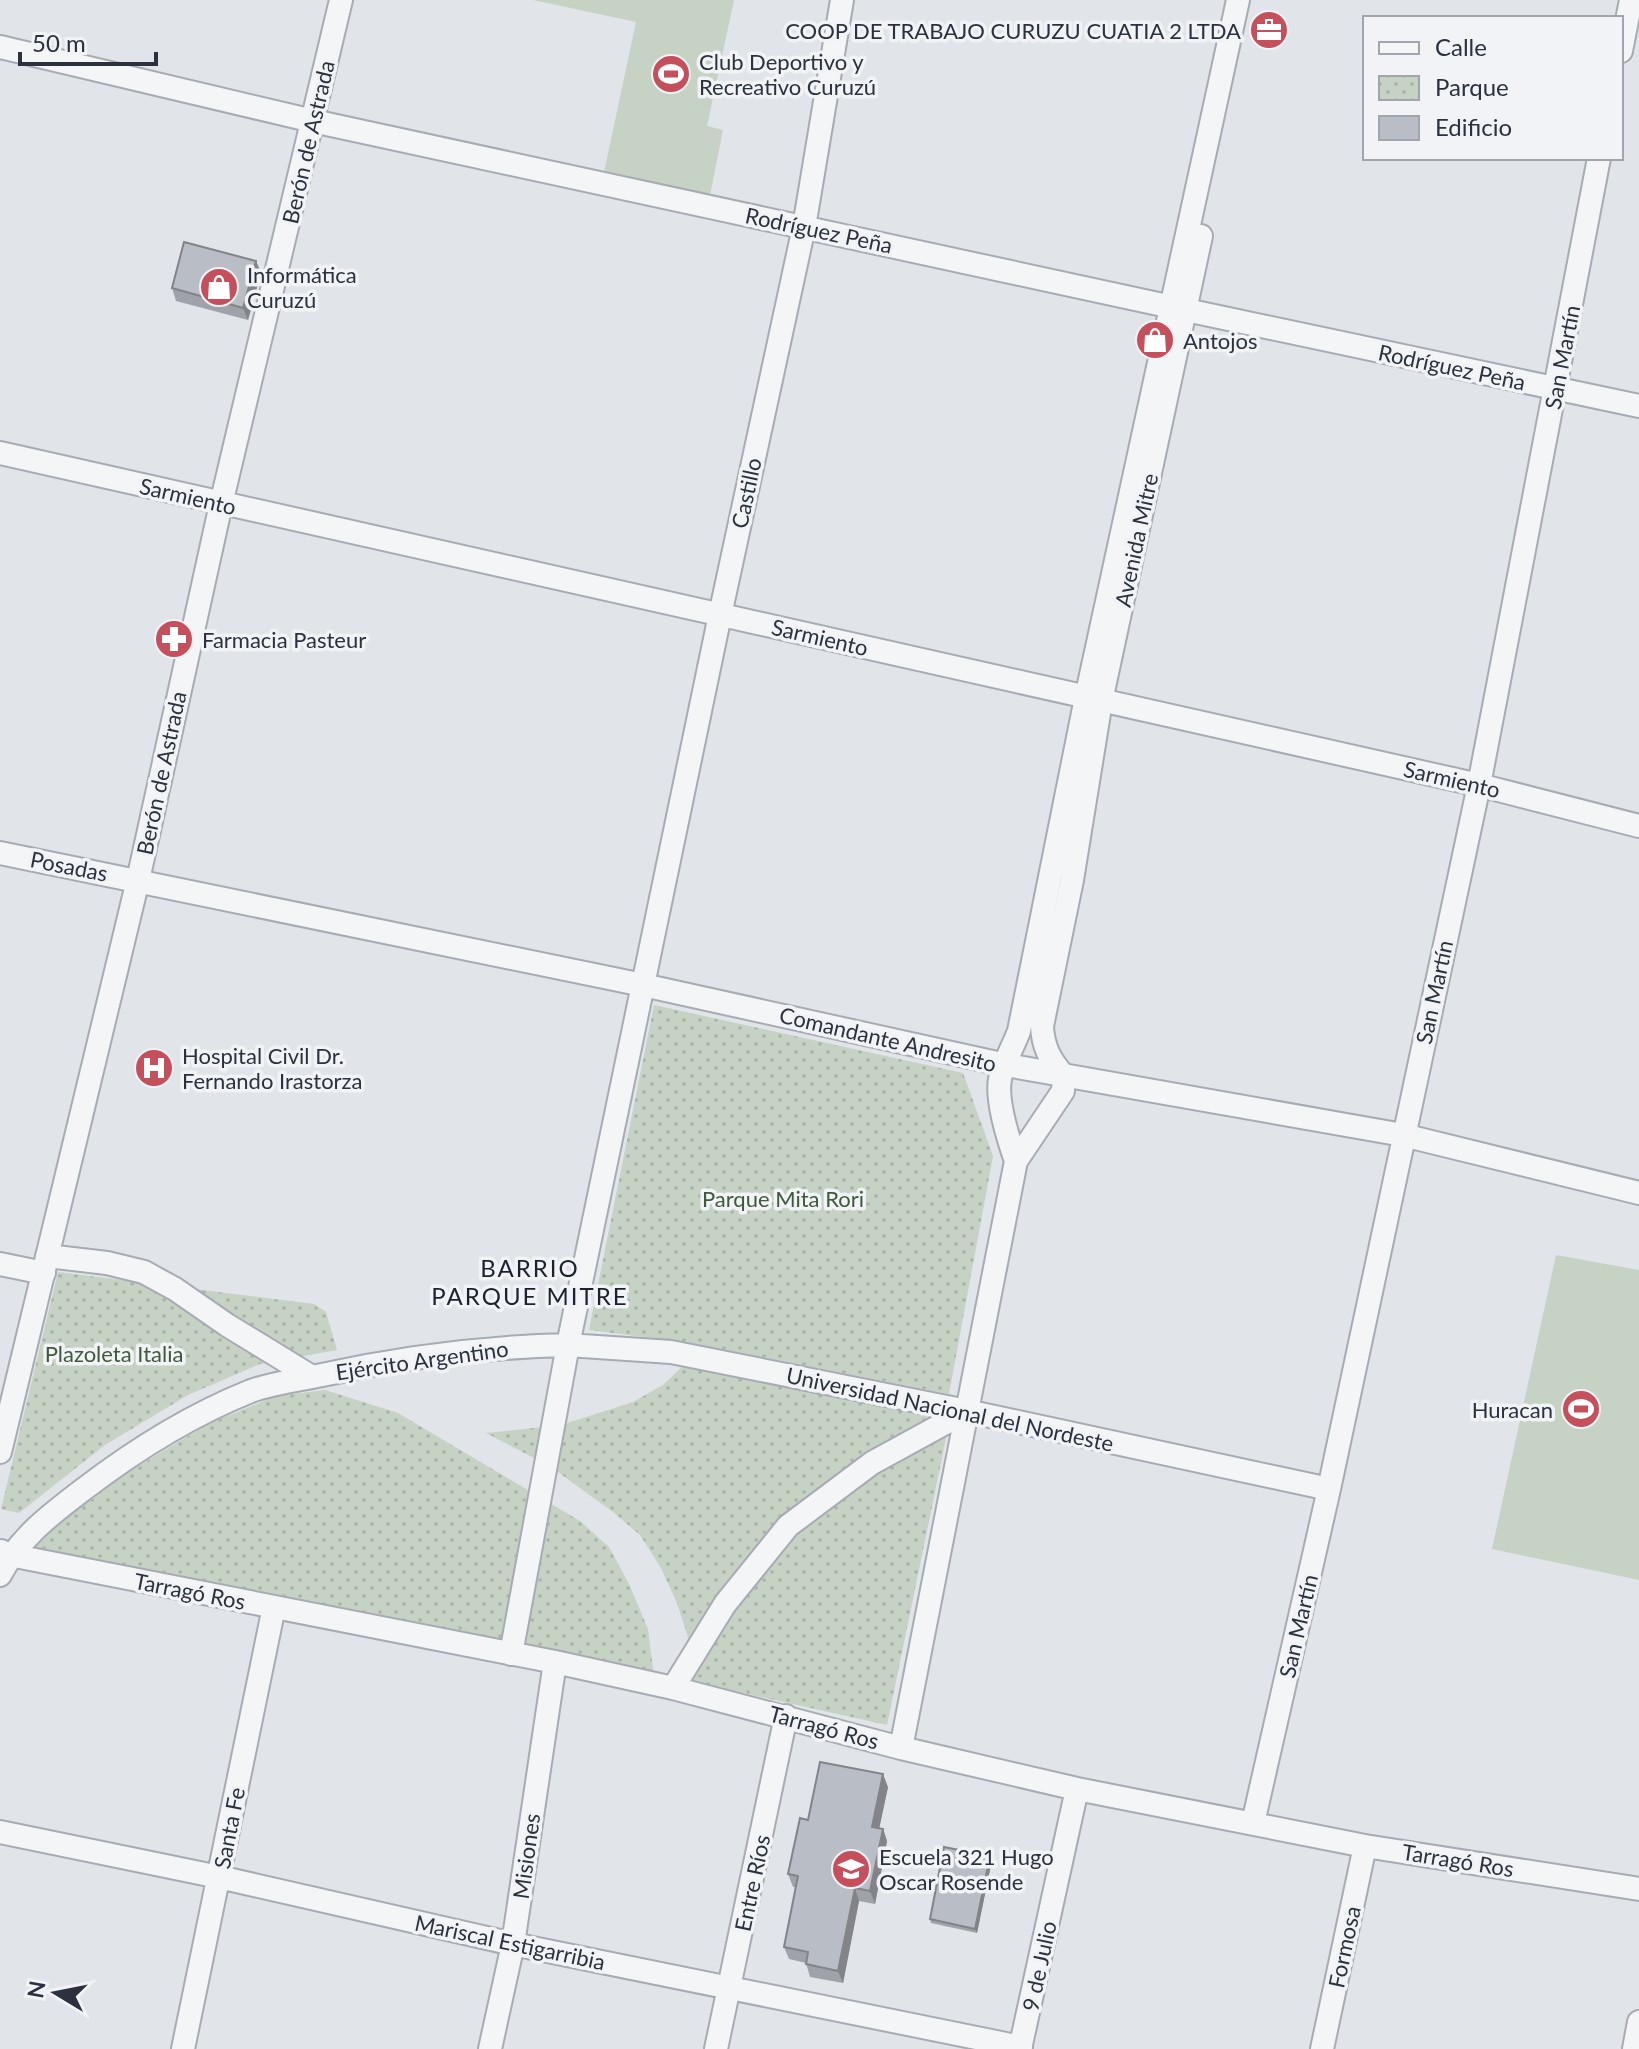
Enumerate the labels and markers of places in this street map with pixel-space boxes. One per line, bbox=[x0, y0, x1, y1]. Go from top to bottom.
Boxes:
office icon: COOP DE TRABAJO CURUZU CUATIA 2 LTDA bbox=[1248, 9, 1290, 51]
place label: COOP DE TRABAJO CURUZU CUATIA 2 LTDA bbox=[785, 17, 1241, 44]
place label: Club Deportivo y Recreativo Curuzú bbox=[699, 48, 876, 100]
sports icon: Club Deportivo y Recreativo Curuzú bbox=[650, 53, 692, 95]
place label: Informática Curuzú bbox=[247, 261, 357, 313]
shop icon: Informática Curuzú bbox=[198, 266, 240, 308]
shop icon: Antojos bbox=[1134, 319, 1176, 361]
place label: Antojos bbox=[1183, 327, 1258, 354]
pharmacy icon: Farmacia Pasteur bbox=[153, 618, 195, 660]
place label: Farmacia Pasteur bbox=[202, 626, 366, 653]
place label: Hospital Civil Dr. Fernando Irastorza bbox=[182, 1042, 363, 1094]
hospital icon: Hospital Civil Dr. Fernando Irastorza bbox=[133, 1047, 175, 1089]
sports icon: Huracan bbox=[1560, 1388, 1602, 1430]
place label: Huracan bbox=[1472, 1396, 1553, 1423]
place label: Escuela 321 Hugo Oscar Rosende bbox=[879, 1843, 1054, 1895]
school or university icon: Escuela 321 Hugo Oscar Rosende bbox=[830, 1848, 872, 1890]

